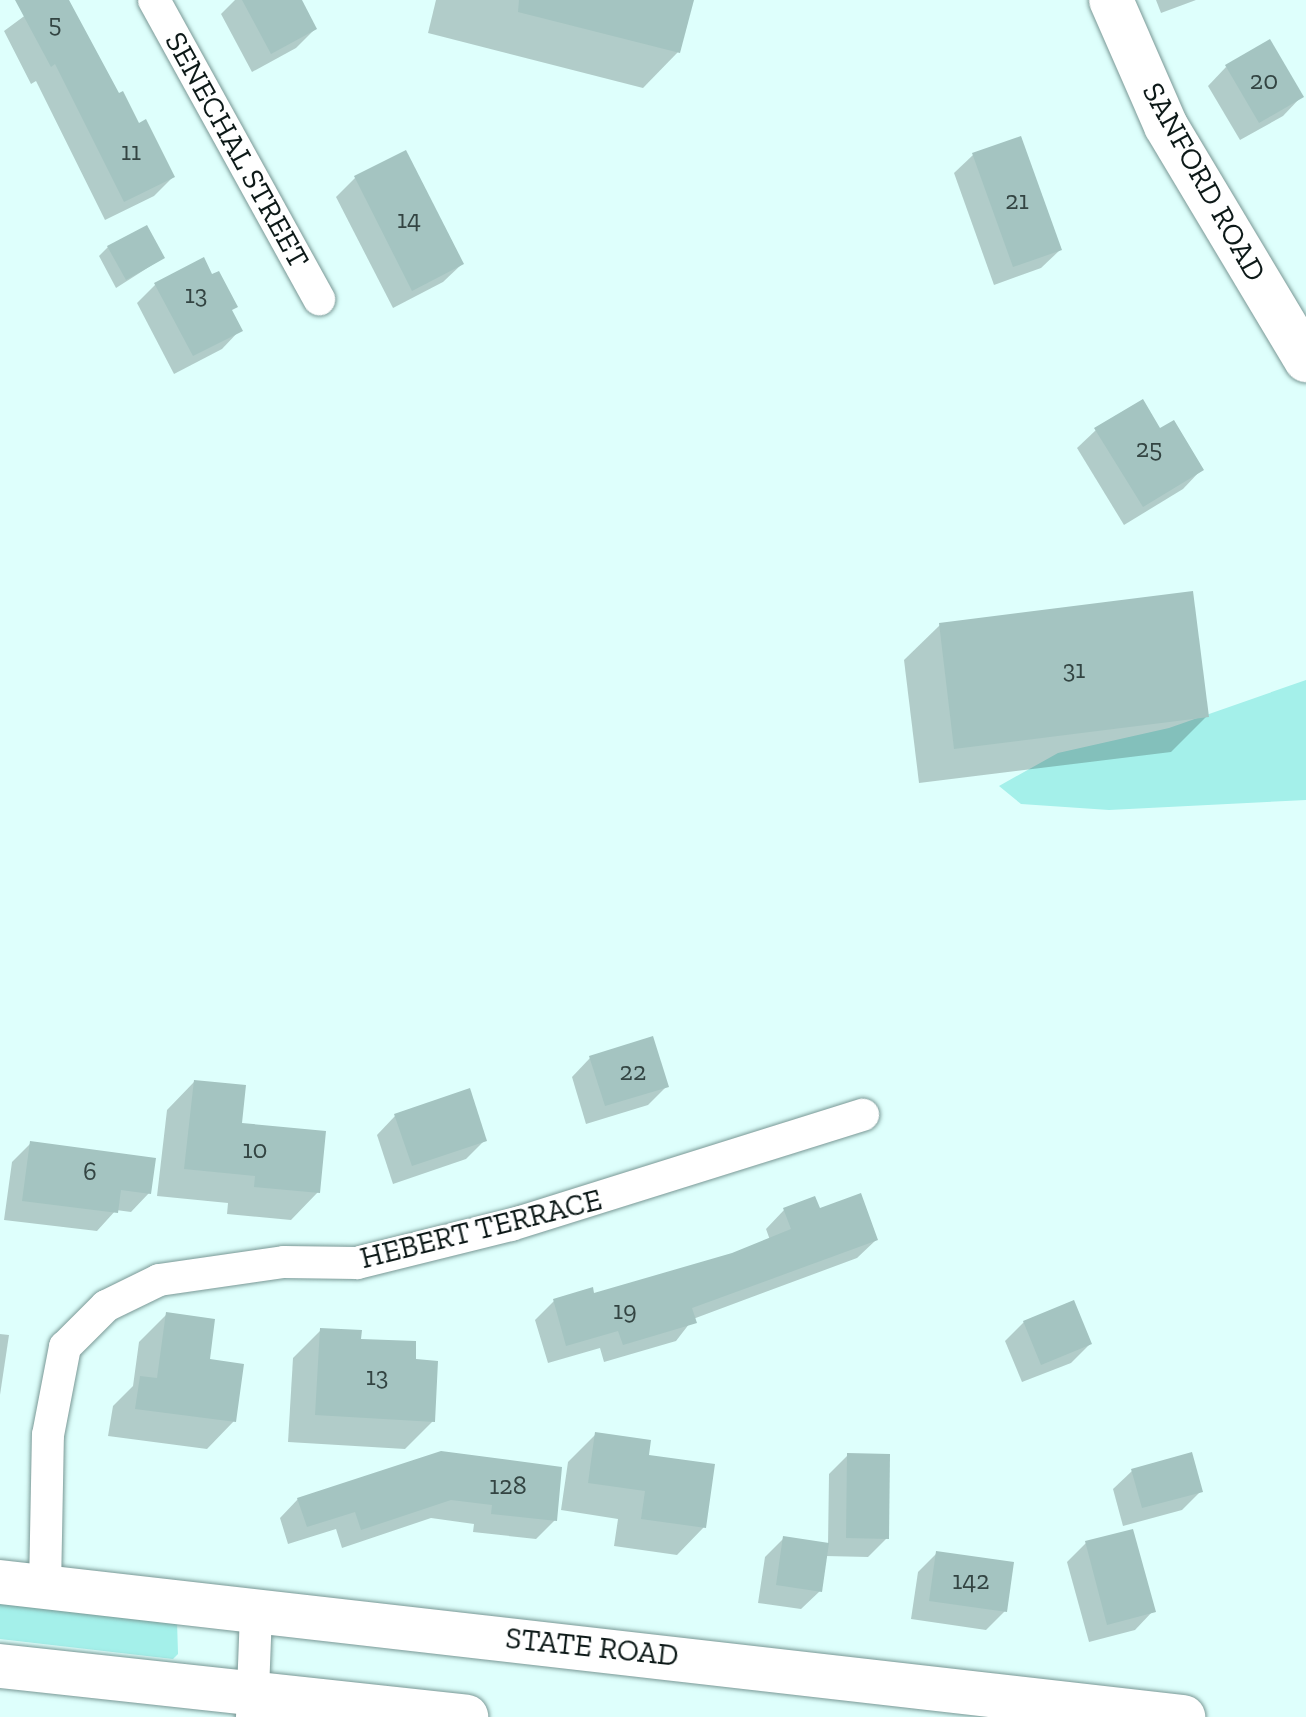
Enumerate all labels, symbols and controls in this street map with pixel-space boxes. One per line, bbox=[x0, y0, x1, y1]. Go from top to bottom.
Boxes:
house number: 5 bbox=[48, 8, 62, 40]
street label: SENECHAL STREET bbox=[157, 25, 317, 275]
house number: 20 bbox=[1250, 65, 1278, 97]
street label: SANFORD ROAD bbox=[1135, 76, 1273, 288]
house number: 11 bbox=[121, 136, 141, 168]
house number: 21 bbox=[1005, 185, 1029, 217]
house number: 14 bbox=[397, 204, 421, 236]
house number: 13 bbox=[185, 279, 207, 311]
house number: 25 bbox=[1136, 433, 1162, 465]
house number: 31 bbox=[1063, 654, 1085, 686]
house number: 22 bbox=[620, 1056, 646, 1088]
house number: 10 bbox=[243, 1134, 267, 1166]
house number: 6 bbox=[83, 1156, 97, 1188]
street label: HEBERT TERRACE bbox=[356, 1181, 606, 1277]
house number: 19 bbox=[613, 1295, 637, 1327]
house number: 13 bbox=[366, 1361, 388, 1393]
house number: 128 bbox=[489, 1470, 527, 1502]
house number: 142 bbox=[952, 1565, 990, 1597]
street label: STATE ROAD bbox=[504, 1620, 680, 1674]

